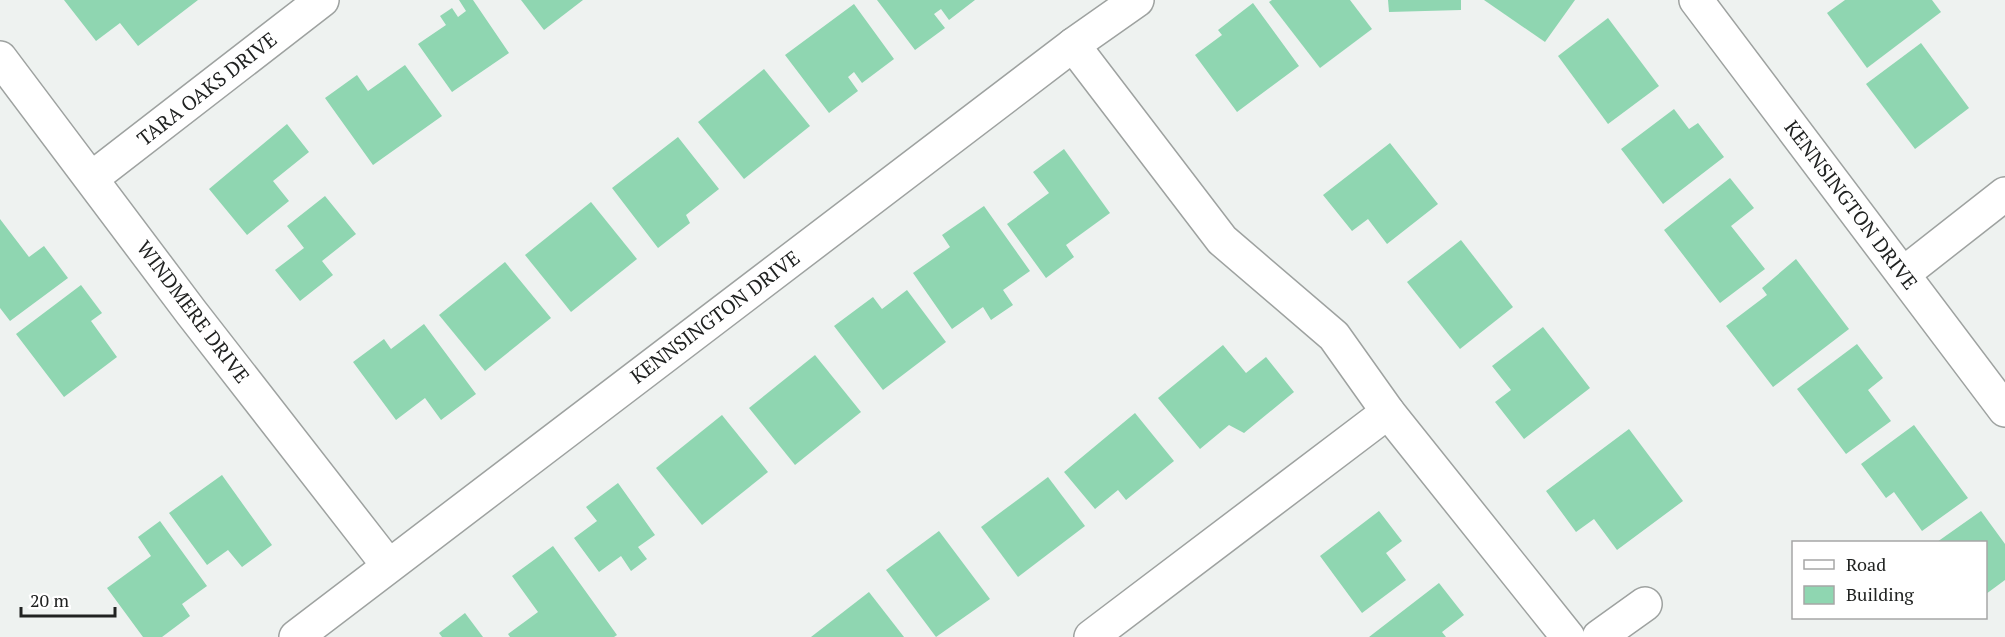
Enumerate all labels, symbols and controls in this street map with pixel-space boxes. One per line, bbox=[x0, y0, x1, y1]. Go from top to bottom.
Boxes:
street label: TARA OAKS DRIVE bbox=[131, 25, 282, 152]
street label: KENNSINGTON DRIVE bbox=[1779, 115, 1924, 295]
street label: WINDMERE DRIVE bbox=[131, 235, 256, 389]
street label: KENNSINGTON DRIVE bbox=[625, 244, 805, 389]
legend bbox=[1792, 541, 1987, 619]
text: Road bbox=[1846, 552, 1886, 576]
scale bar bbox=[21, 580, 116, 618]
text: Building bbox=[1846, 582, 1914, 606]
text: 20 m bbox=[30, 588, 70, 612]

